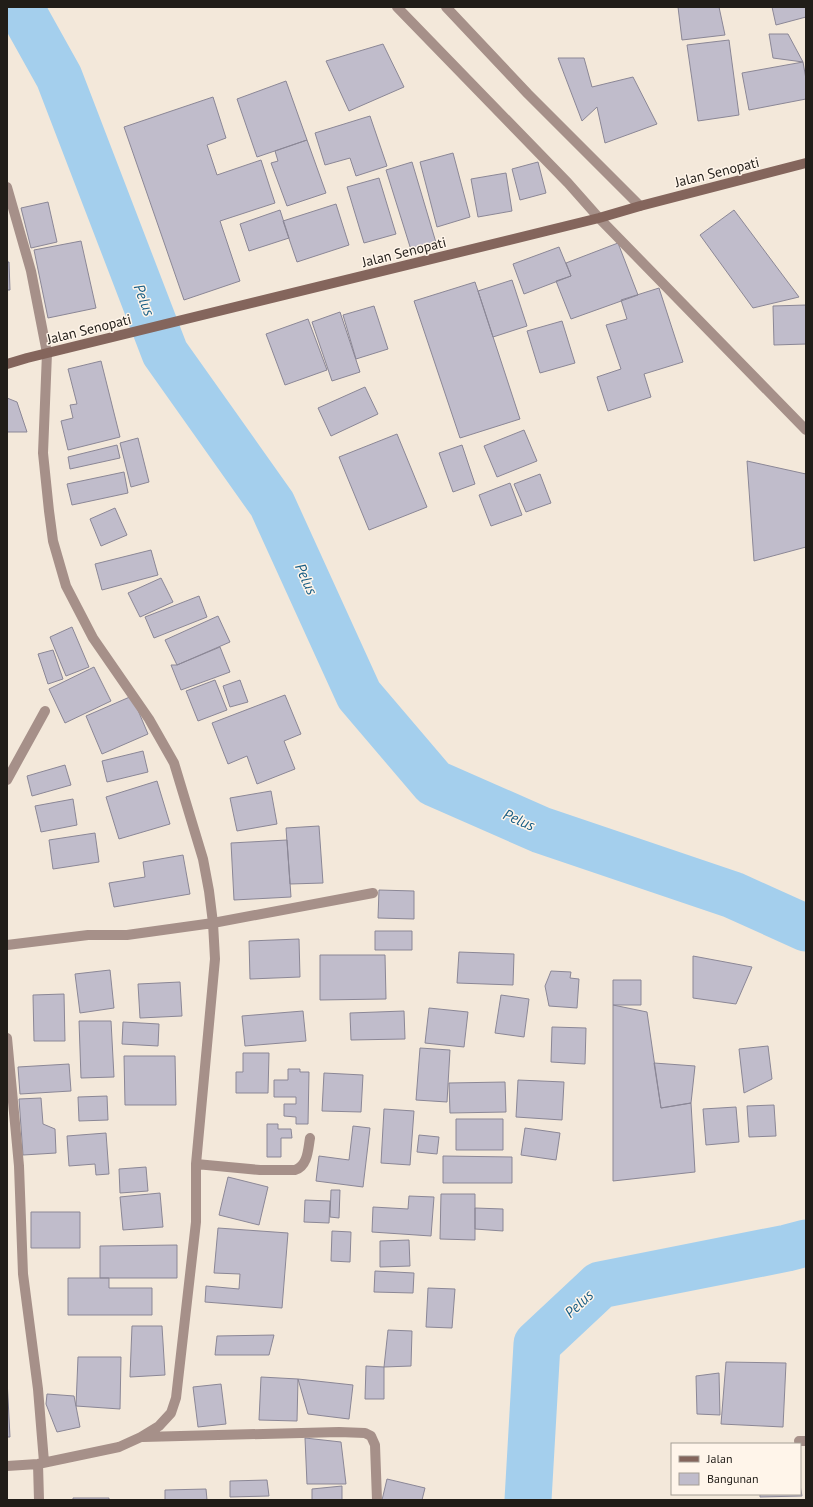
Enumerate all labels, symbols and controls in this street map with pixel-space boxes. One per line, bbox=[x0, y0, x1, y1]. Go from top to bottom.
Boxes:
street label: Jalan Senopati bbox=[672, 153, 761, 191]
street label: Jalan Senopati bbox=[359, 233, 448, 271]
water label: Pelus bbox=[130, 281, 159, 318]
street label: Jalan Senopati bbox=[44, 310, 133, 348]
water label: Pelus bbox=[291, 560, 322, 598]
water label: Pelus bbox=[500, 804, 538, 835]
water label: Pelus bbox=[560, 1286, 597, 1322]
legend bbox=[671, 1443, 801, 1495]
text: Jalan bbox=[706, 1451, 732, 1466]
text: Bangunan bbox=[707, 1471, 759, 1486]

